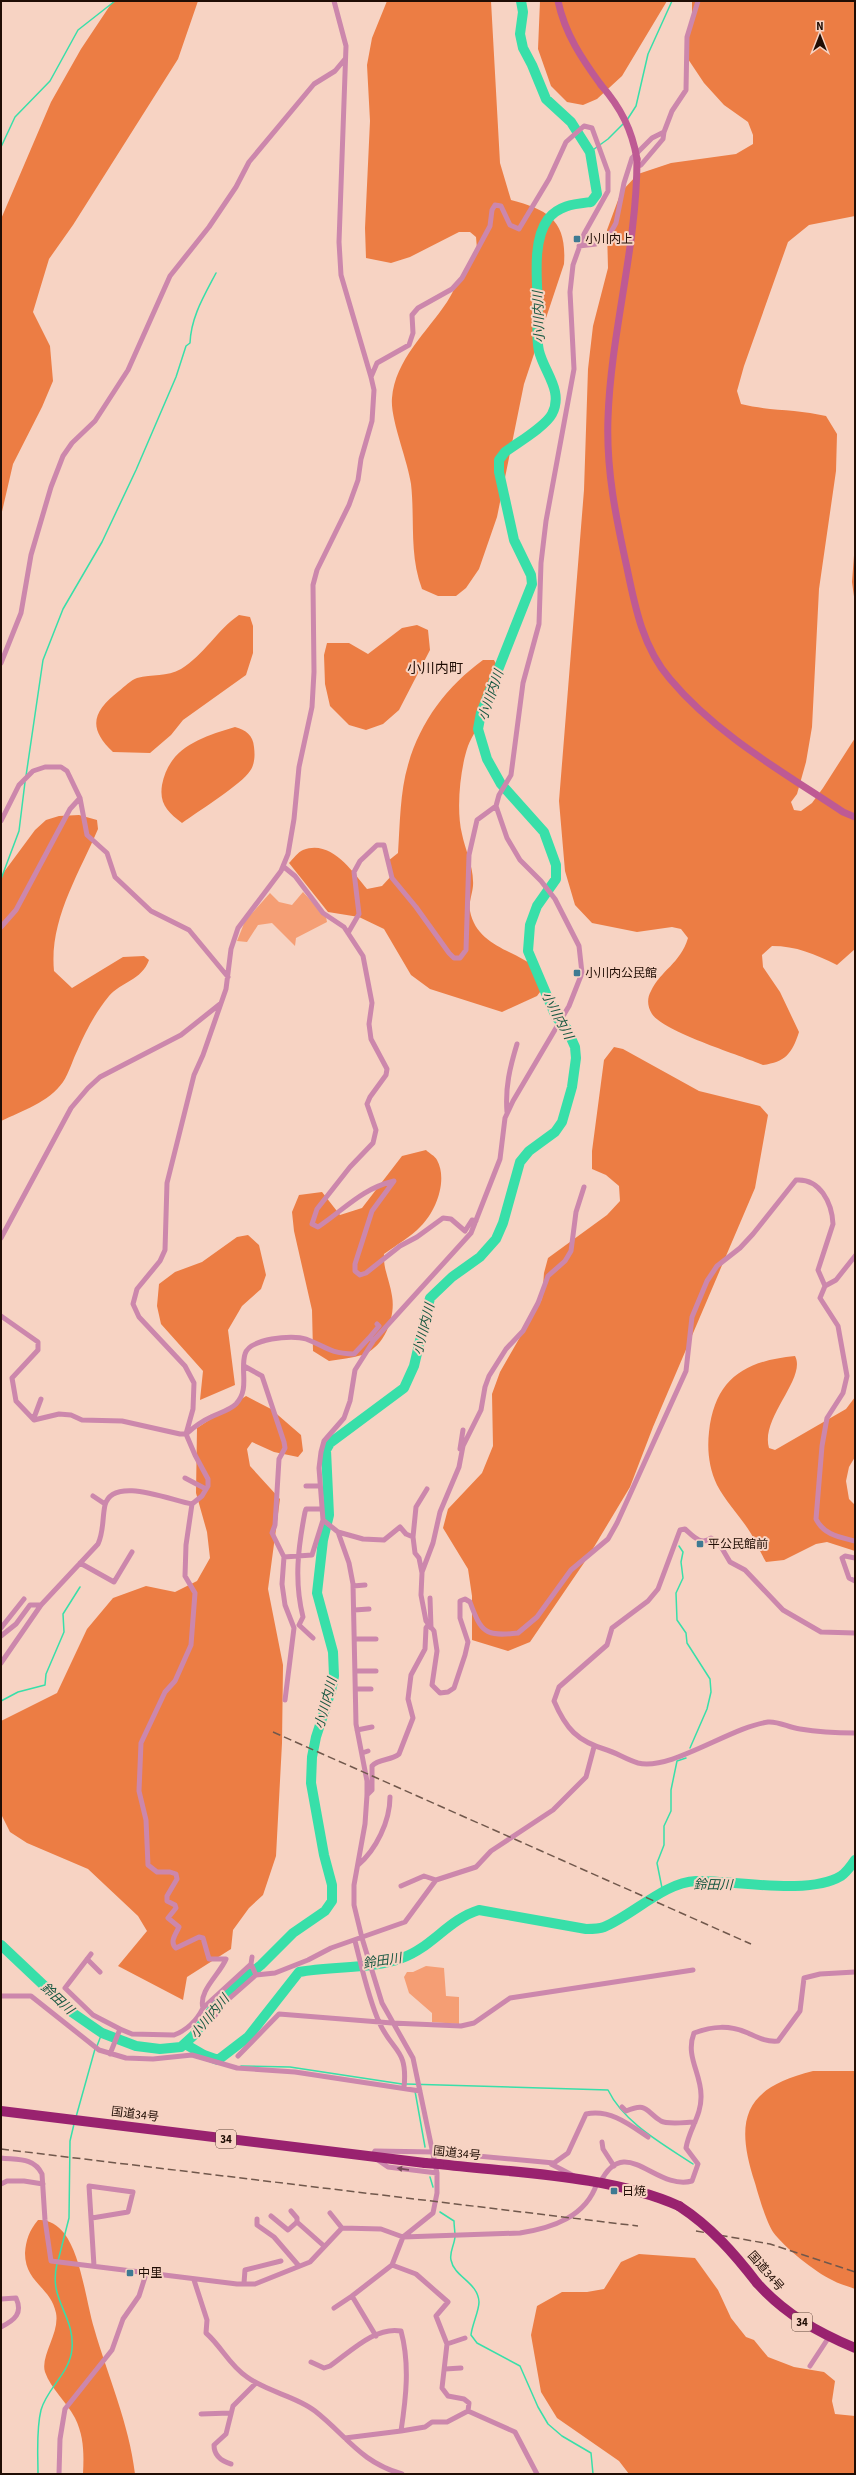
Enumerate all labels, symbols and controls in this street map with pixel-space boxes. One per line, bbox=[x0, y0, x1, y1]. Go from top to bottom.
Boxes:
north arrow bbox=[800, 16, 840, 56]
text: N bbox=[816, 19, 824, 34]
place label: 小川内上 bbox=[585, 231, 633, 248]
marker: 小川内上 bbox=[572, 234, 582, 244]
water label: 小川内川 bbox=[529, 289, 549, 343]
district label: 小川内町 bbox=[407, 659, 463, 679]
water label: 小川内川 bbox=[474, 666, 509, 723]
place label: 小川内公民館 bbox=[585, 965, 657, 982]
marker: 小川内公民館 bbox=[572, 968, 582, 978]
water label: 小川内川 bbox=[537, 988, 578, 1044]
water label: 小川内川 bbox=[409, 1300, 439, 1357]
place label: 平公民館前 bbox=[708, 1536, 768, 1553]
marker: 平公民館前 bbox=[695, 1539, 705, 1549]
water label: 小川内川 bbox=[311, 1674, 342, 1731]
water label: 鈴田川 bbox=[693, 1876, 735, 1894]
water label: 鈴田川 bbox=[361, 1949, 405, 1973]
water label: 鈴田川 bbox=[37, 1979, 79, 2020]
water label: 小川内川 bbox=[186, 1989, 235, 2042]
street label: 国道34号 bbox=[110, 2103, 160, 2126]
road number: 34 bbox=[216, 2130, 236, 2148]
street label: 国道34号 bbox=[432, 2143, 482, 2164]
one-way arrow bbox=[397, 2166, 409, 2172]
place label: 日焼 bbox=[622, 2183, 646, 2200]
marker: 日焼 bbox=[609, 2186, 619, 2196]
street label: 国道34号 bbox=[743, 2248, 788, 2295]
place label: 中里 bbox=[138, 2265, 162, 2282]
marker: 中里 bbox=[125, 2268, 135, 2278]
road number: 34 bbox=[792, 2313, 812, 2331]

